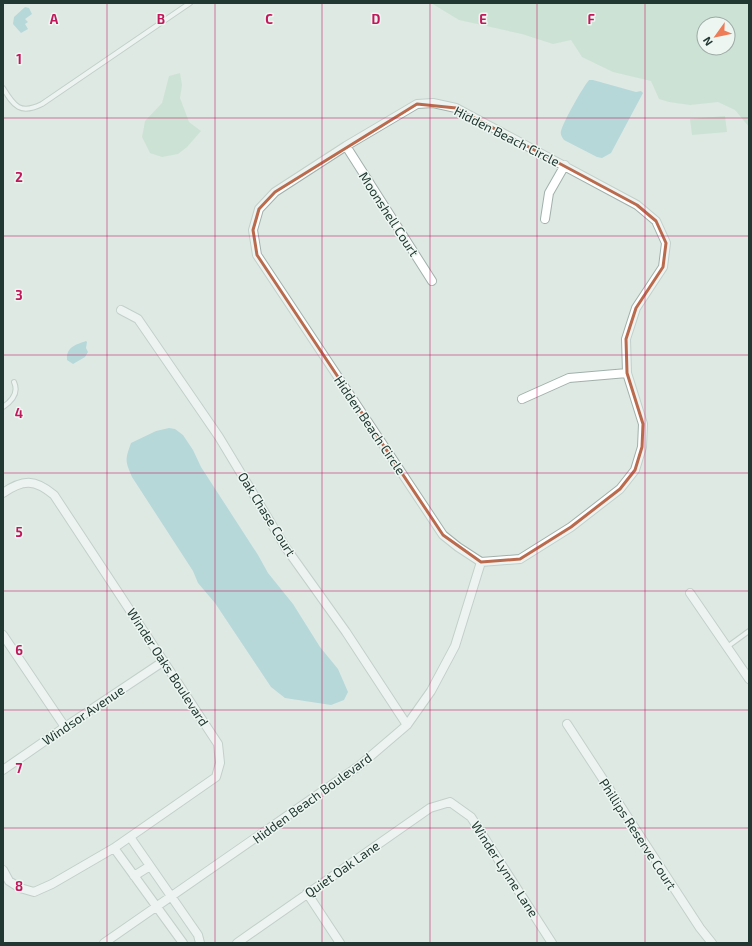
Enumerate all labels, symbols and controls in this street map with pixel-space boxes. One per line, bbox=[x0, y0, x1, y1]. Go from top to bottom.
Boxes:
text: A bbox=[50, 11, 59, 27]
text: B bbox=[157, 11, 165, 27]
text: C bbox=[265, 11, 273, 27]
text: D bbox=[372, 11, 381, 27]
text: E bbox=[479, 11, 487, 27]
text: F bbox=[587, 11, 595, 27]
north arrow bbox=[696, 16, 736, 56]
text: N bbox=[700, 35, 715, 49]
text: 1 bbox=[16, 51, 22, 67]
street label: Hidden Beach Circle bbox=[452, 103, 562, 169]
text: 2 bbox=[15, 169, 23, 185]
street label: Moonshell Court bbox=[356, 169, 422, 259]
text: 3 bbox=[15, 287, 23, 303]
street label: Hidden Beach Circle bbox=[331, 372, 409, 478]
text: 4 bbox=[15, 405, 23, 421]
street label: Oak Chase Court bbox=[235, 469, 299, 559]
text: 5 bbox=[15, 524, 23, 540]
street label: Winder Oaks Boulevard bbox=[124, 605, 212, 729]
text: 6 bbox=[15, 642, 23, 658]
street label: Windsor Avenue bbox=[39, 682, 127, 748]
street label: Hidden Beach Boulevard bbox=[249, 749, 375, 847]
text: 7 bbox=[16, 760, 23, 776]
street label: Phillips Reserve Court bbox=[596, 775, 680, 893]
street label: Winder Lynne Lane bbox=[468, 818, 542, 920]
street label: Quiet Oak Lane bbox=[301, 837, 383, 901]
text: 8 bbox=[15, 878, 23, 894]

